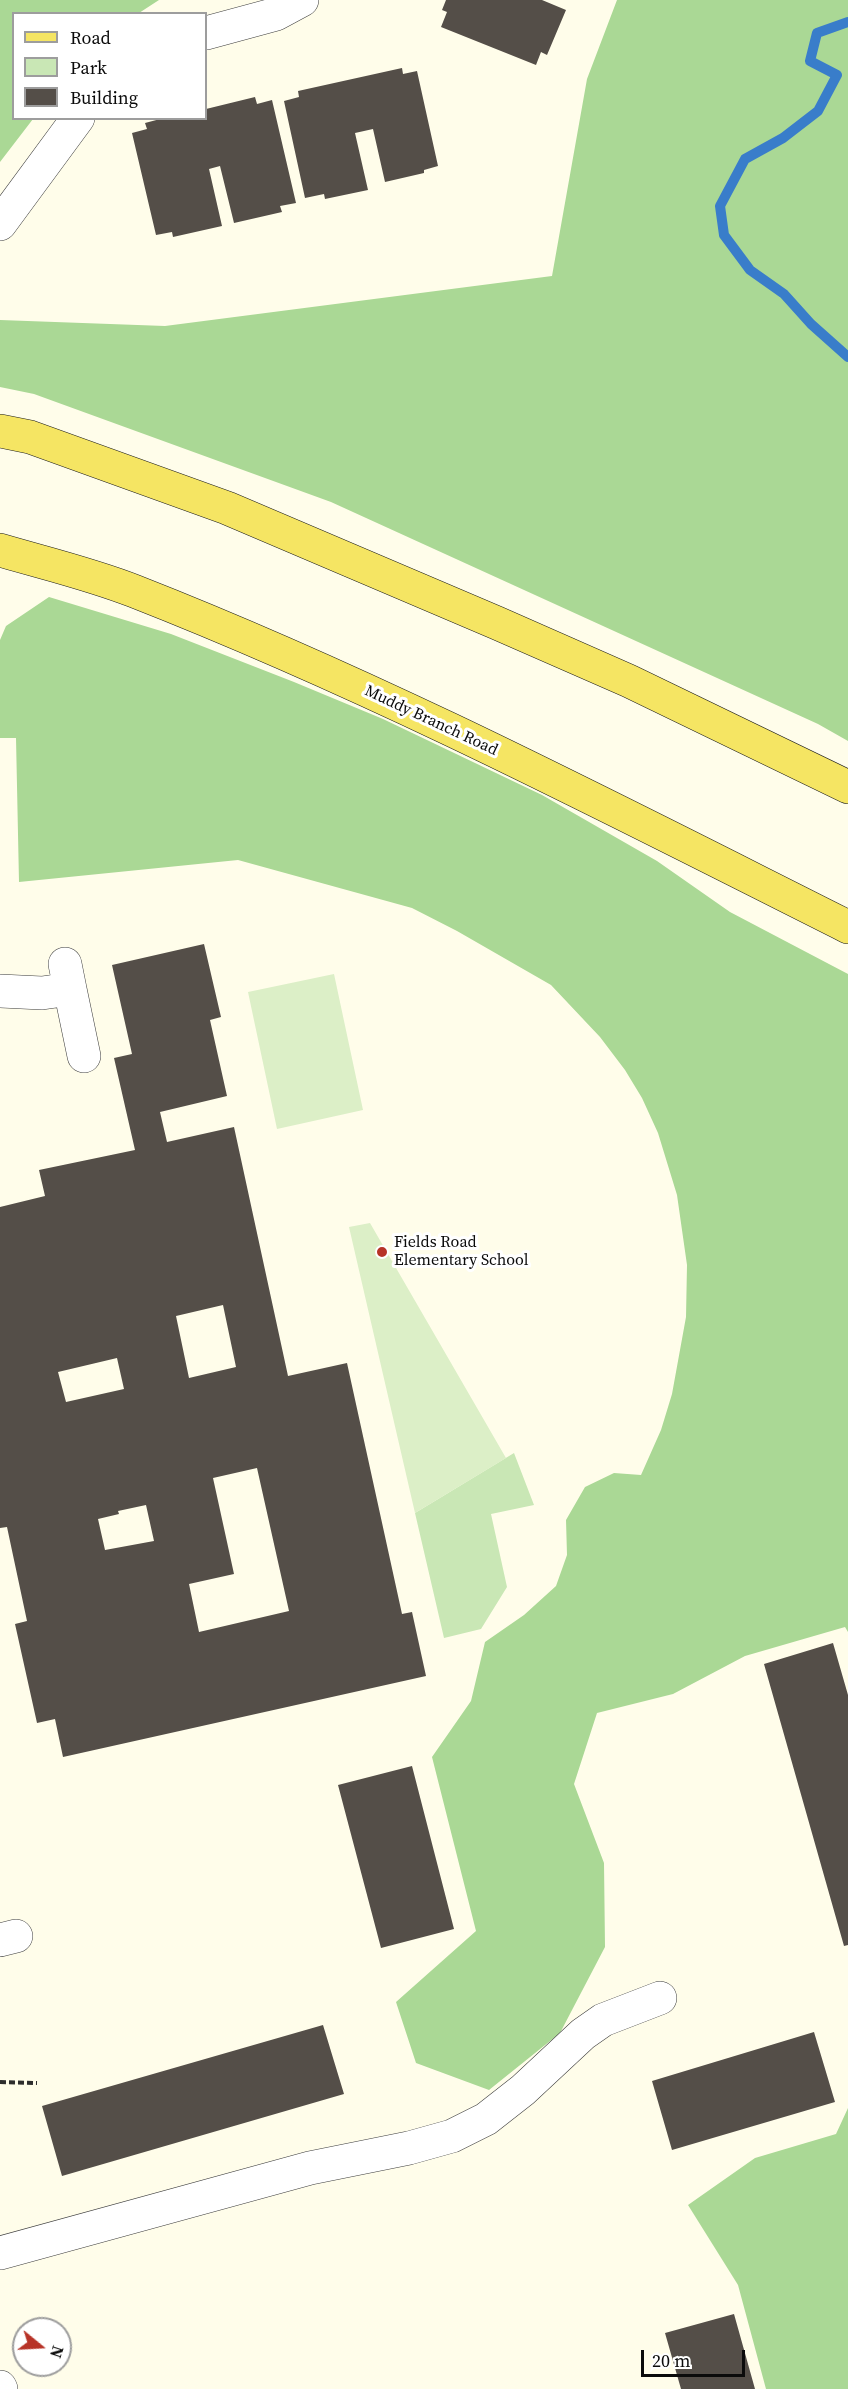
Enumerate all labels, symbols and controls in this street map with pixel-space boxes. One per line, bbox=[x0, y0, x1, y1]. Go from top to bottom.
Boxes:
legend bbox=[12, 12, 207, 120]
text: Road bbox=[70, 25, 111, 50]
text: Park bbox=[70, 55, 107, 80]
text: Building bbox=[70, 85, 138, 110]
street label: Muddy Branch Road bbox=[361, 682, 501, 760]
place label: Fields Road Elementary School bbox=[394, 1233, 528, 1271]
marker: Fields Road Elementary School bbox=[375, 1245, 389, 1259]
north arrow bbox=[12, 2317, 72, 2377]
scale bar bbox=[644, 2338, 748, 2376]
text: N bbox=[45, 2343, 69, 2361]
text: 20 m bbox=[652, 2348, 690, 2373]

